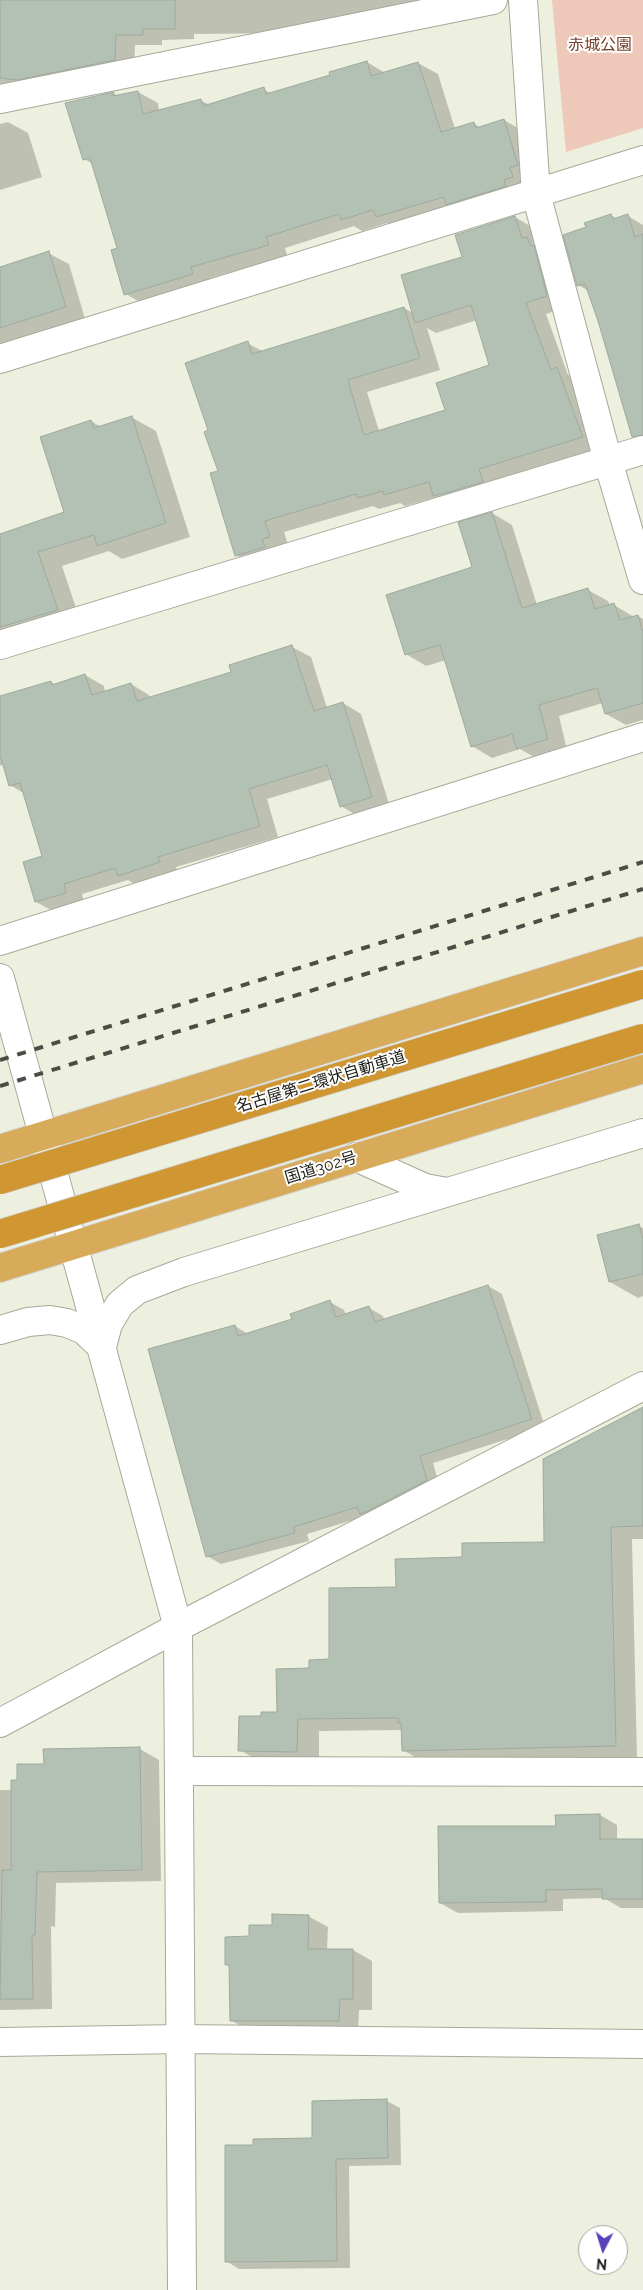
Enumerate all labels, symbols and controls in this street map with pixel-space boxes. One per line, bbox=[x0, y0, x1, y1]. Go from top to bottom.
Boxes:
park label: 赤城公園 bbox=[568, 35, 632, 55]
street label: 名古屋第二環状自動車道 bbox=[234, 1047, 408, 1117]
street label: 国道302号 bbox=[282, 1148, 360, 1188]
north arrow bbox=[578, 2225, 628, 2275]
text: N bbox=[596, 2256, 608, 2272]

